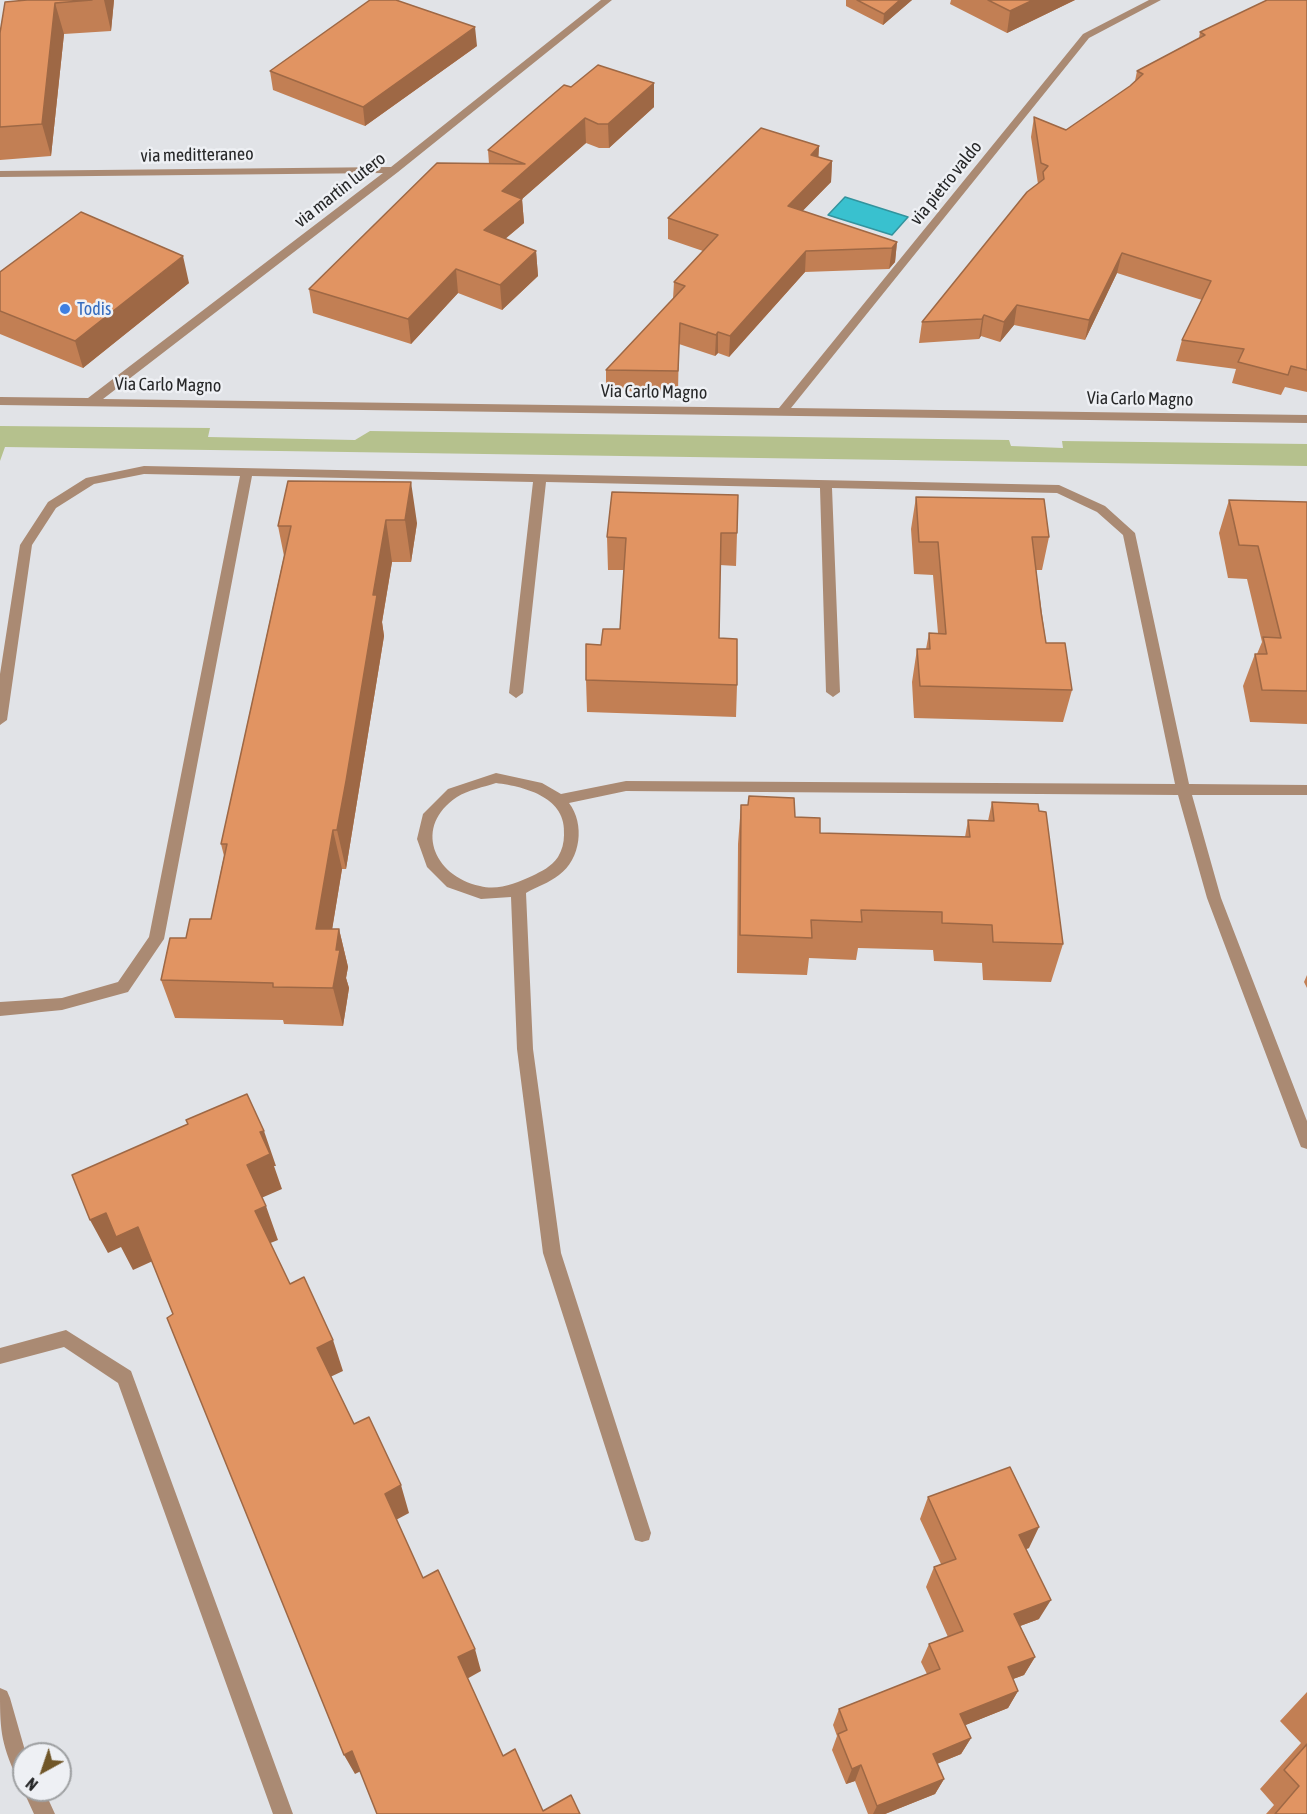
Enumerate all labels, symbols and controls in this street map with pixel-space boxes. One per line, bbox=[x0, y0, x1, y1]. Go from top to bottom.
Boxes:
street label: via pietro valdo bbox=[906, 137, 986, 229]
street label: via meditteraneo bbox=[140, 143, 254, 167]
street label: via martin lutero bbox=[290, 148, 390, 232]
place label: Todis bbox=[77, 298, 111, 320]
marker: Todis bbox=[58, 302, 72, 316]
street label: Via Carlo Magno bbox=[115, 373, 221, 397]
street label: Via Carlo Magno bbox=[601, 380, 707, 404]
street label: Via Carlo Magno bbox=[1087, 387, 1193, 411]
north arrow bbox=[12, 1742, 72, 1802]
text: N bbox=[22, 1774, 41, 1794]

